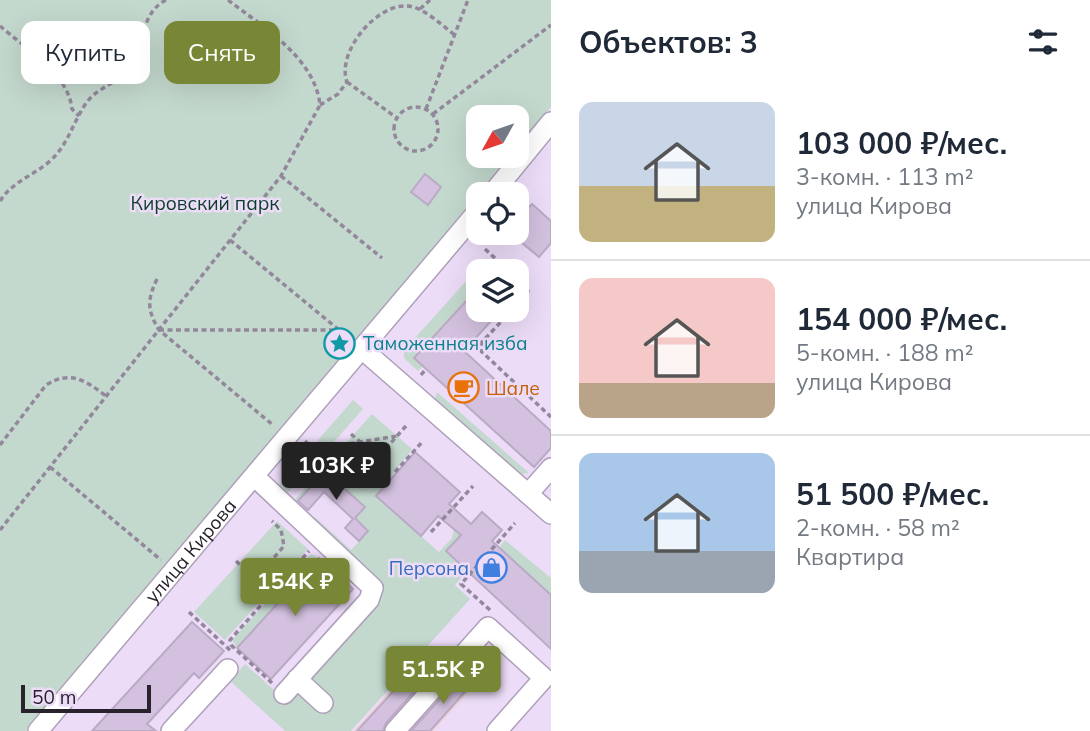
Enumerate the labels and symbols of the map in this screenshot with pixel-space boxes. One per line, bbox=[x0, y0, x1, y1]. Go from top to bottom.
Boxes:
north arrow bbox=[466, 105, 528, 168]
park label: Кировский парк bbox=[130, 191, 280, 215]
place icon: Таможенная изба bbox=[323, 326, 357, 360]
place label: Таможенная изба bbox=[363, 331, 528, 355]
cafe icon: Шале bbox=[446, 371, 480, 405]
place label: Шале bbox=[486, 376, 540, 400]
pin: 103K ₽ bbox=[279, 442, 393, 502]
street label: улица Кирова bbox=[140, 494, 241, 608]
shop icon: Персона bbox=[475, 551, 509, 585]
place label: Персона bbox=[389, 556, 469, 580]
pin: 154K ₽ bbox=[238, 558, 352, 618]
pin: 51.5K ₽ bbox=[378, 646, 508, 706]
scale bar bbox=[21, 682, 150, 714]

